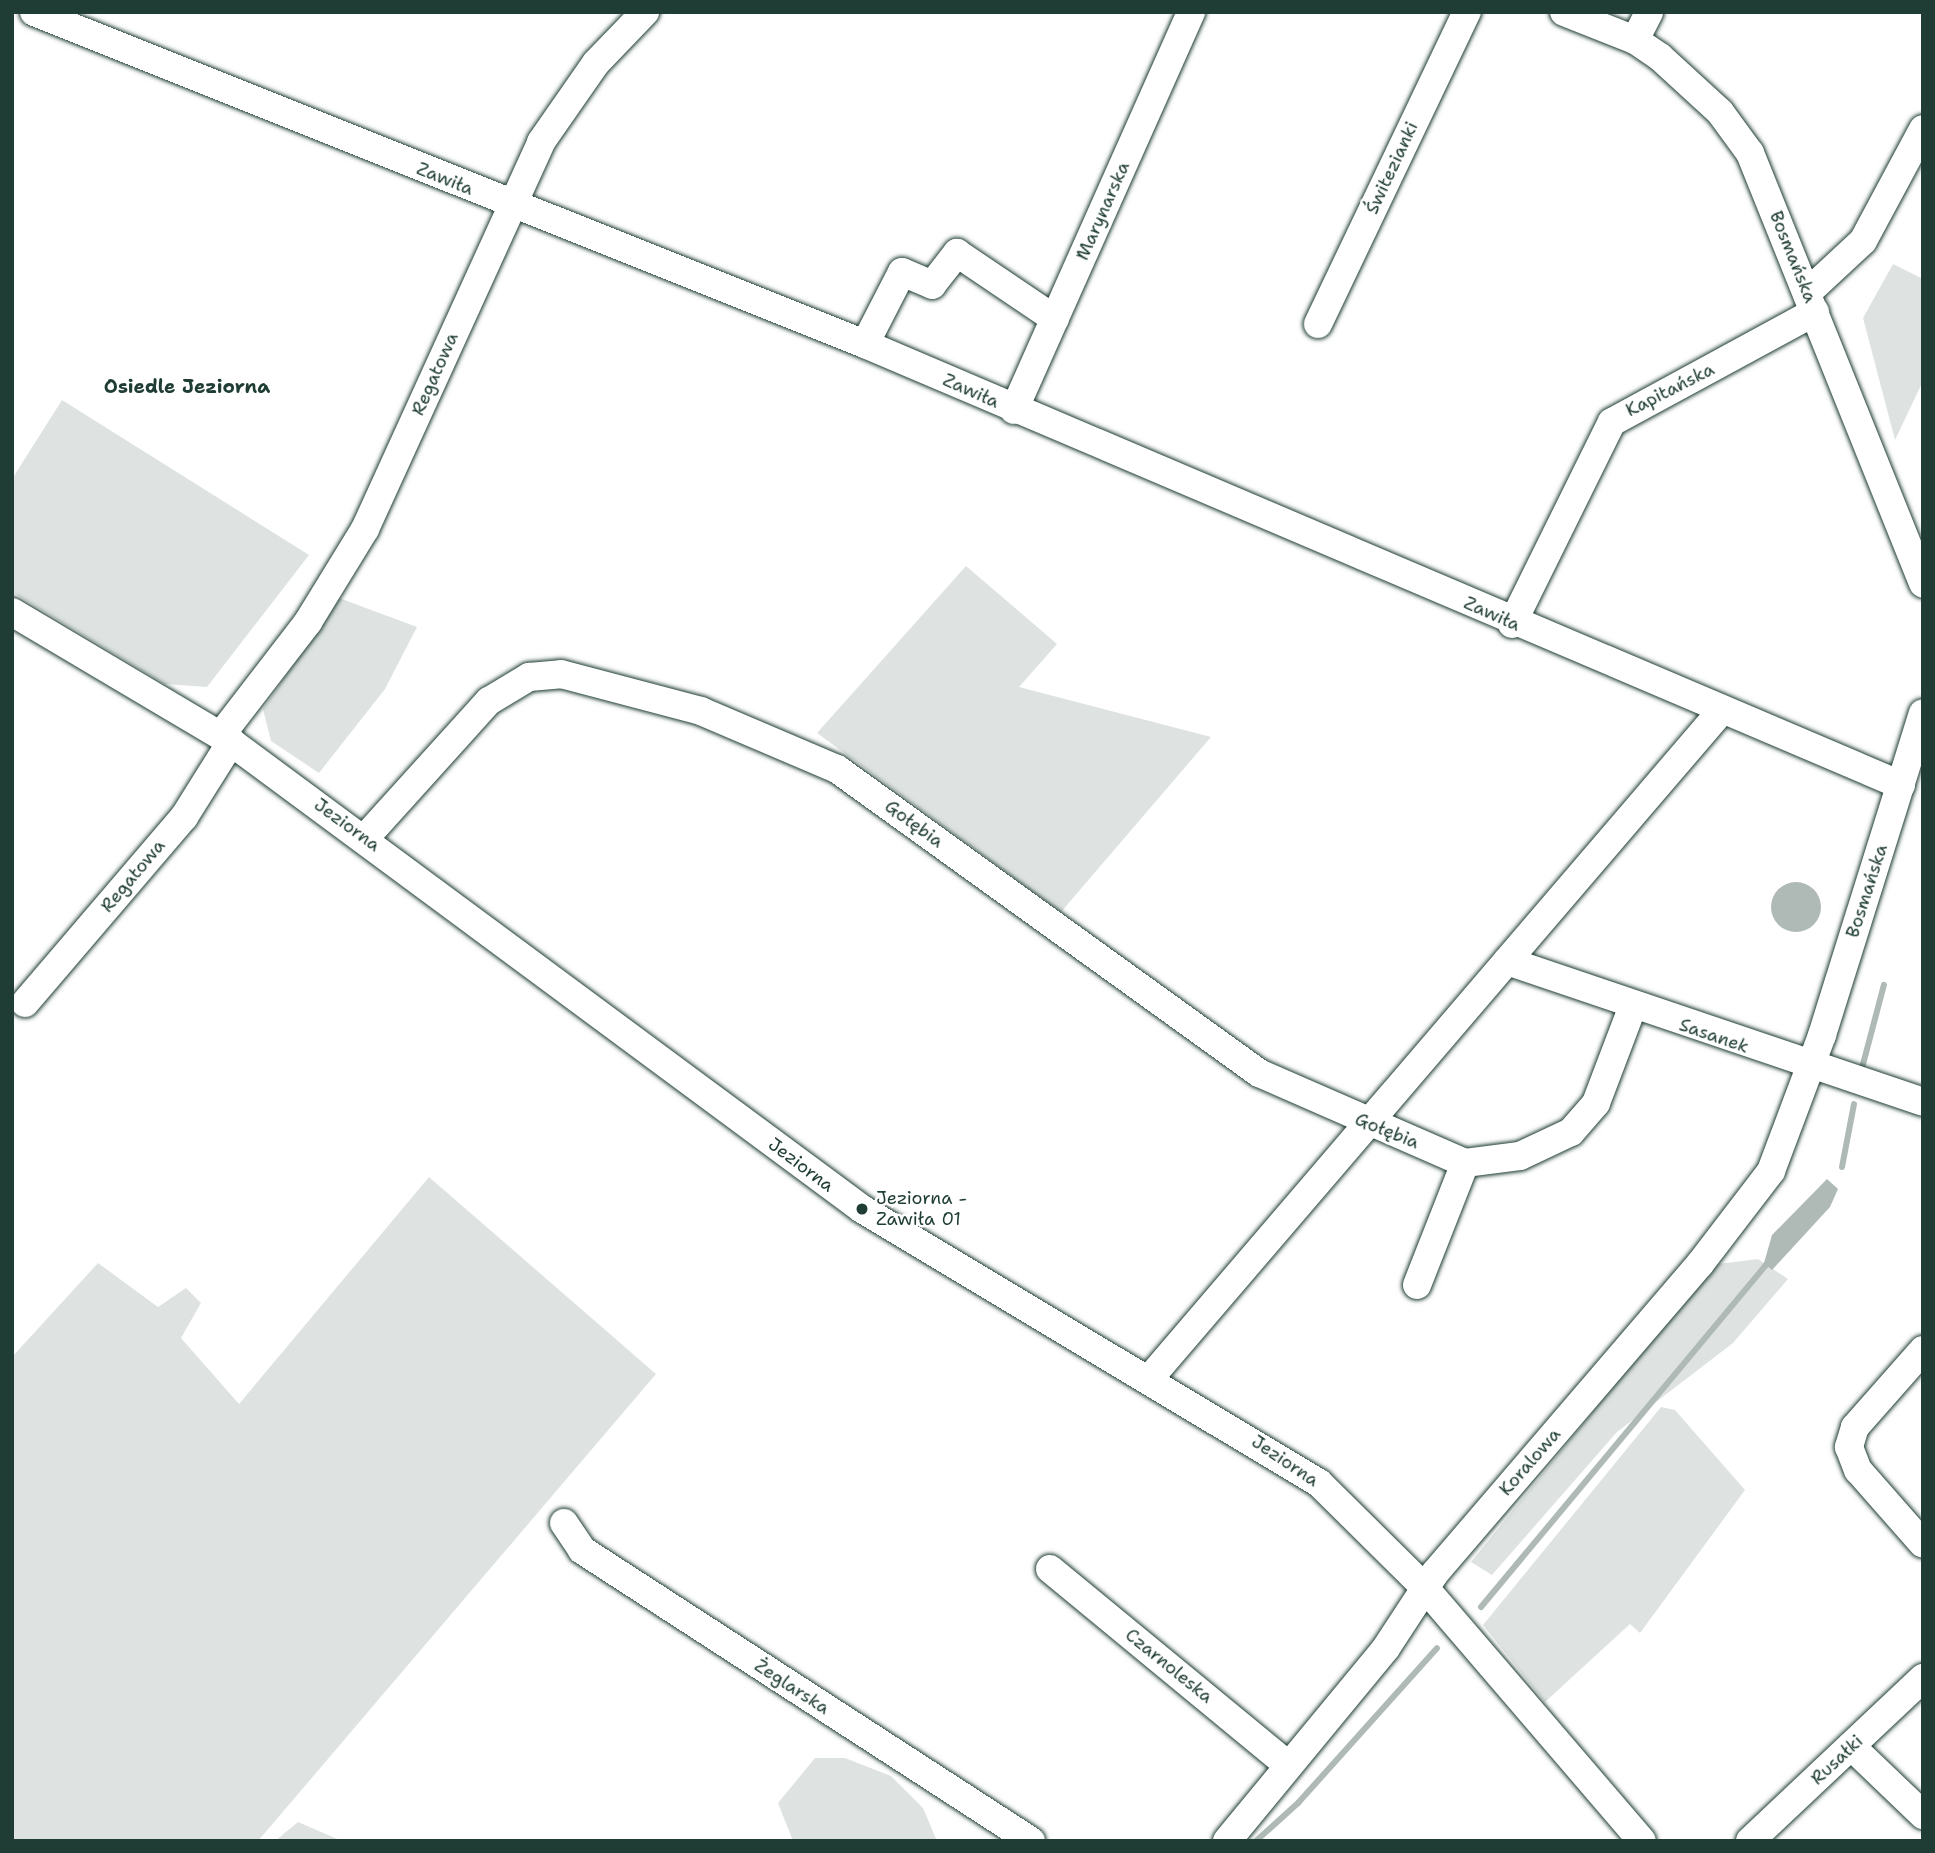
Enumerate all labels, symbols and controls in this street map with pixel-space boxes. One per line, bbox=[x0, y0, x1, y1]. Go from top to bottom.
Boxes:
street label: Świtezianki bbox=[1361, 118, 1423, 218]
street label: Zawiła bbox=[413, 158, 477, 200]
street label: Marynarska bbox=[1072, 158, 1134, 264]
street label: Bosmańska bbox=[1765, 208, 1821, 306]
street label: Regatowa bbox=[407, 329, 463, 419]
street label: Kapitańska bbox=[1622, 359, 1718, 421]
street label: Zawiła bbox=[940, 369, 1002, 413]
district label: Osiedle Jeziorna bbox=[104, 376, 270, 398]
street label: Zawiła bbox=[1461, 592, 1523, 636]
street label: Jeziorna bbox=[310, 794, 384, 856]
street label: Gołębia bbox=[880, 795, 948, 853]
street label: Regatowa bbox=[96, 835, 170, 917]
street label: Bosmańska bbox=[1842, 842, 1892, 940]
street label: Sasanek bbox=[1676, 1014, 1752, 1058]
street label: Gołębia bbox=[1352, 1108, 1422, 1154]
street label: Jeziorna bbox=[764, 1133, 838, 1197]
place label: Jeziorna - Zawiła 01 bbox=[876, 1188, 967, 1230]
marker: Jeziorna - Zawiła 01 bbox=[854, 1201, 870, 1217]
street label: Koralowa bbox=[1495, 1424, 1565, 1500]
street label: Jeziorna bbox=[1247, 1431, 1323, 1491]
street label: Czarnoleska bbox=[1121, 1624, 1217, 1708]
street label: Żeglarska bbox=[751, 1655, 833, 1719]
street label: Rusałki bbox=[1806, 1730, 1868, 1790]

